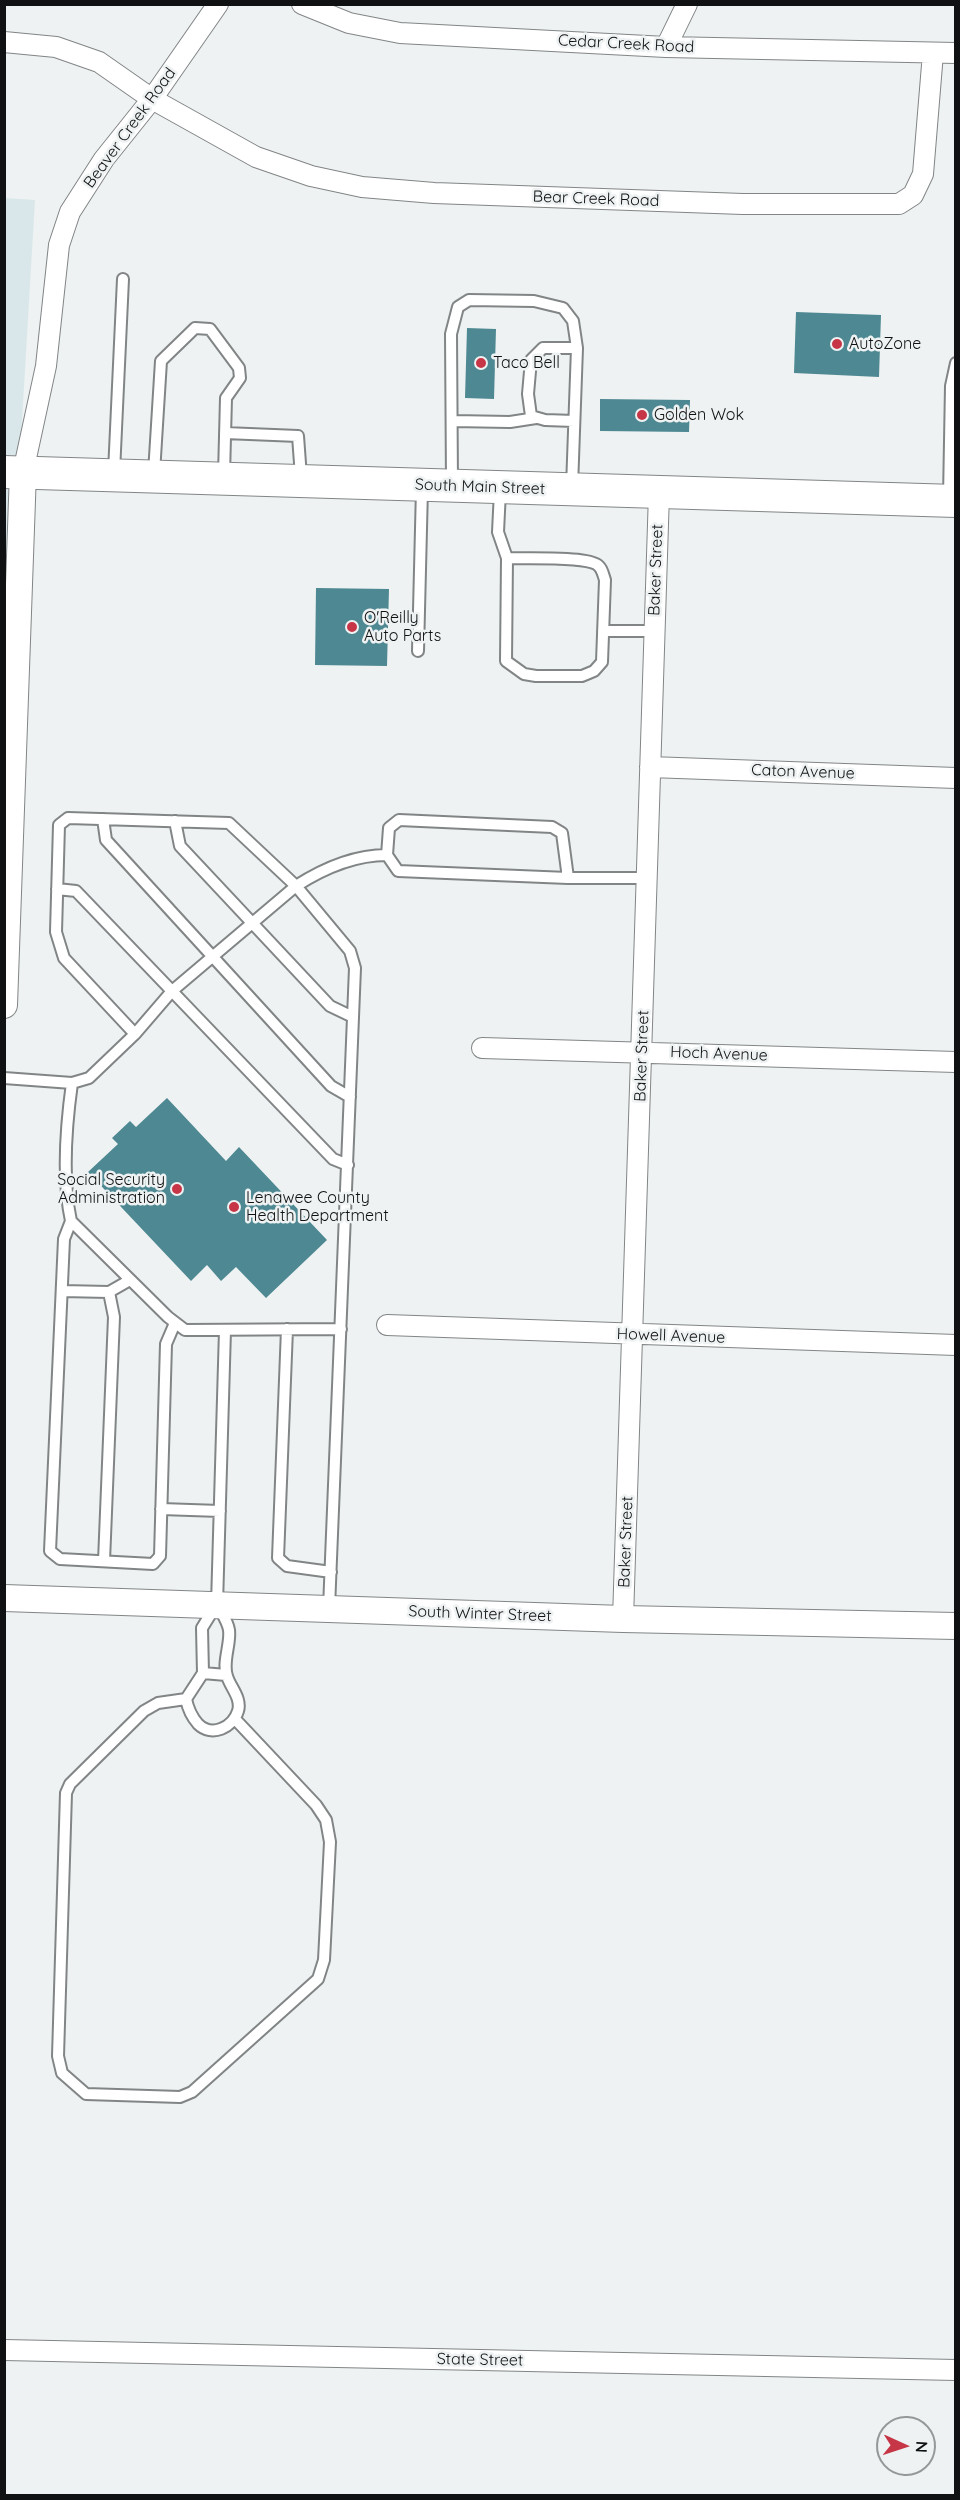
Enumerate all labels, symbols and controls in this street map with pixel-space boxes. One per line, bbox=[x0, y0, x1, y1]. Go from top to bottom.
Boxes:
street label: Cedar Creek Road bbox=[557, 31, 695, 57]
street label: Beaver Creek Road bbox=[80, 64, 180, 192]
street label: Bear Creek Road bbox=[532, 187, 660, 211]
place label: AutoZone bbox=[849, 334, 921, 354]
marker: AutoZone bbox=[830, 337, 844, 351]
place label: Taco Bell bbox=[493, 353, 560, 373]
marker: Taco Bell bbox=[474, 356, 488, 370]
place label: Golden Wok bbox=[654, 405, 744, 425]
marker: Golden Wok bbox=[635, 408, 649, 422]
street label: South Main Street bbox=[415, 475, 545, 499]
street label: Baker Street bbox=[645, 524, 667, 616]
place label: O'Reilly Auto Parts bbox=[364, 608, 441, 646]
marker: O'Reilly Auto Parts bbox=[345, 620, 359, 634]
street label: Caton Avenue bbox=[751, 761, 855, 783]
street label: Baker Street bbox=[631, 1010, 653, 1102]
street label: Hoch Avenue bbox=[670, 1043, 768, 1065]
place label: Social Security Administration bbox=[57, 1170, 165, 1208]
marker: Social Security Administration bbox=[170, 1182, 184, 1196]
place label: Lenawee County Health Department bbox=[246, 1188, 389, 1226]
marker: Lenawee County Health Department bbox=[227, 1200, 241, 1214]
street label: Howell Avenue bbox=[616, 1325, 726, 1347]
street label: Baker Street bbox=[615, 1496, 637, 1588]
street label: South Winter Street bbox=[408, 1602, 552, 1626]
street label: State Street bbox=[437, 2350, 523, 2370]
north arrow bbox=[876, 2416, 936, 2476]
text: N bbox=[912, 2440, 932, 2453]

